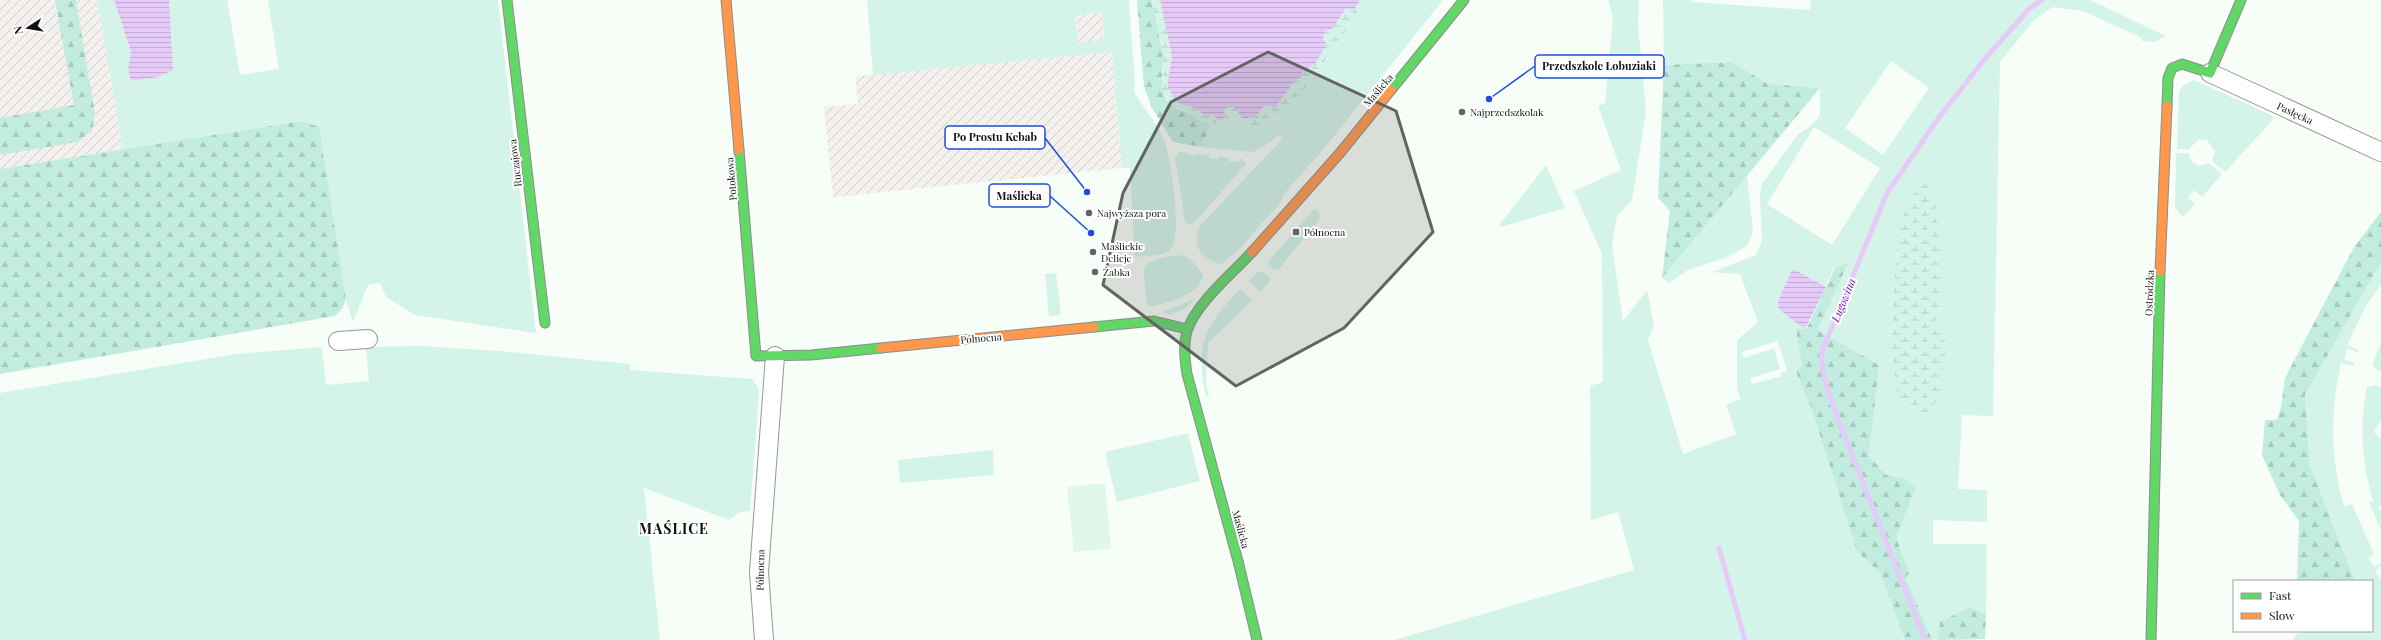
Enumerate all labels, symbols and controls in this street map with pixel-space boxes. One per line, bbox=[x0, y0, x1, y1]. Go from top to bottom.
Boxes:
north arrow bbox=[8, 8, 48, 48]
text: N bbox=[10, 25, 26, 36]
callout: Przedszkole Łobuziaki bbox=[1535, 55, 1664, 78]
text: Przedszkole Łobuziaki bbox=[1542, 58, 1656, 73]
street label: Maślicka bbox=[1360, 70, 1396, 109]
street label: Pasłęcka bbox=[2275, 99, 2315, 127]
place label: Najprzedszkolak bbox=[1470, 105, 1544, 119]
marker: Najprzedszkolak bbox=[1457, 107, 1467, 117]
callout: Po Prostu Kebab bbox=[945, 126, 1045, 149]
text: Po Prostu Kebab bbox=[953, 129, 1037, 144]
street label: Ruczajowa bbox=[505, 139, 525, 187]
street label: Potokowa bbox=[722, 157, 740, 201]
callout: Maślicka bbox=[989, 184, 1050, 207]
text: Maślicka bbox=[996, 188, 1042, 203]
place label: Najwyższa pora bbox=[1097, 206, 1166, 220]
marker: Najwyższa pora bbox=[1084, 208, 1094, 218]
place label: Północna bbox=[1304, 225, 1345, 239]
marker: Północna bbox=[1291, 227, 1301, 237]
place label: Maślickie Delicje bbox=[1101, 239, 1143, 265]
marker: Maślickie Delicje bbox=[1088, 247, 1098, 257]
place label: Żabka bbox=[1103, 265, 1130, 279]
marker: Żabka bbox=[1090, 267, 1100, 277]
street label: Ostródzka bbox=[2141, 270, 2157, 316]
water label: Ługowina bbox=[1827, 276, 1859, 325]
street label: Północna bbox=[960, 329, 1002, 347]
street label: Maślicka bbox=[1229, 508, 1253, 550]
district label: MAŚLICE bbox=[639, 519, 709, 538]
street label: Północna bbox=[753, 549, 767, 591]
legend bbox=[2233, 580, 2373, 632]
text: Fast bbox=[2269, 587, 2292, 603]
text: Slow bbox=[2269, 607, 2295, 623]

